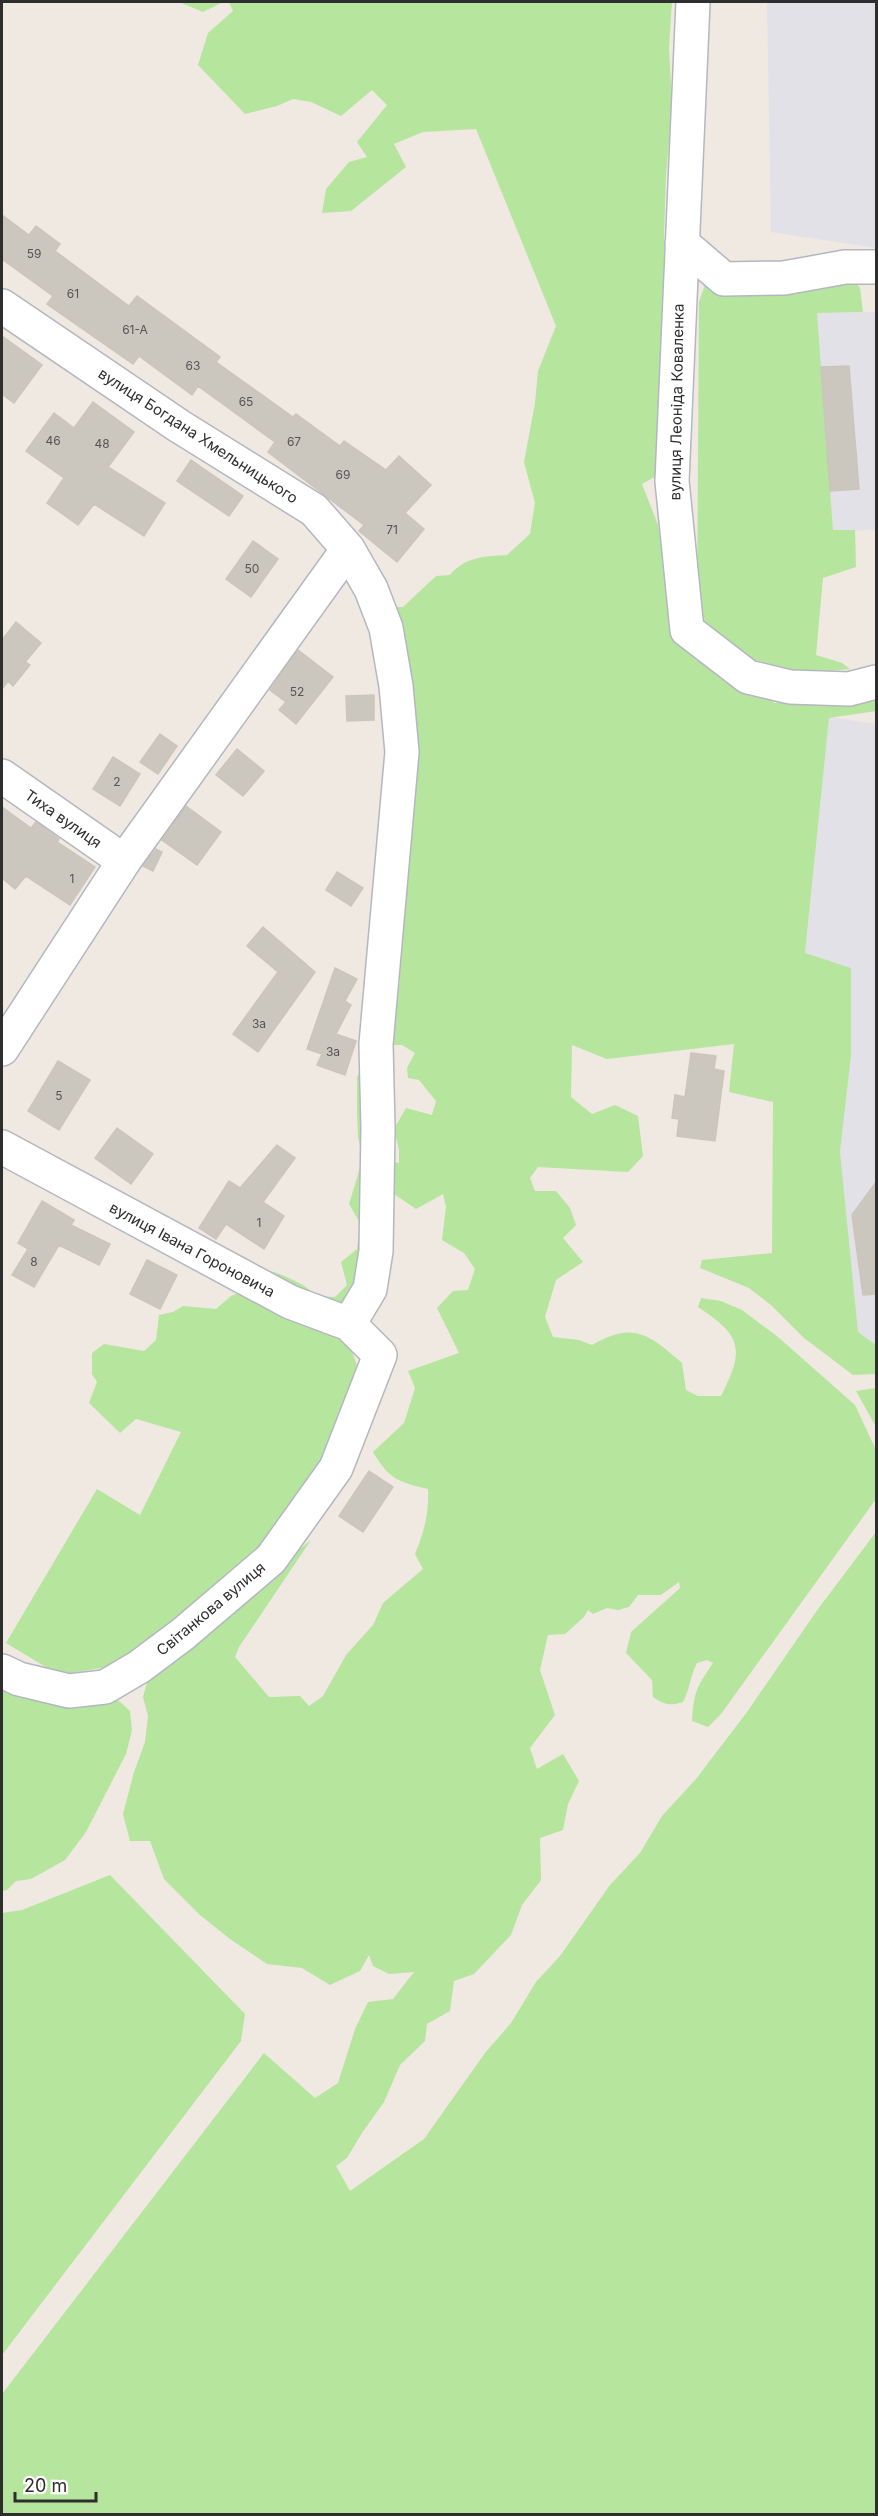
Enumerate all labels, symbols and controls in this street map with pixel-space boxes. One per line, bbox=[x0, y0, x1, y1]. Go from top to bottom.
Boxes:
house number: 59 bbox=[27, 246, 41, 261]
house number: 61 bbox=[67, 286, 79, 301]
street label: вулиця Леоніда Коваленка bbox=[665, 303, 688, 501]
house number: 61-А bbox=[122, 322, 148, 337]
house number: 63 bbox=[186, 358, 200, 373]
street label: вулиця Богдана Хмельницького bbox=[95, 364, 302, 507]
house number: 65 bbox=[239, 394, 253, 409]
house number: 46 bbox=[45, 433, 61, 448]
house number: 67 bbox=[287, 434, 301, 449]
house number: 48 bbox=[94, 436, 110, 451]
house number: 69 bbox=[336, 467, 350, 482]
house number: 71 bbox=[386, 522, 398, 537]
house number: 50 bbox=[245, 561, 259, 576]
house number: 52 bbox=[290, 684, 304, 699]
house number: 2 bbox=[113, 774, 121, 789]
street label: Тиха вулиця bbox=[21, 785, 105, 852]
house number: 1 bbox=[70, 871, 74, 886]
house number: 3а bbox=[252, 1016, 266, 1031]
house number: 3а bbox=[326, 1044, 340, 1059]
house number: 5 bbox=[55, 1088, 63, 1103]
street label: вулиця Івана Гороновича bbox=[106, 1198, 278, 1301]
house number: 1 bbox=[257, 1215, 261, 1230]
house number: 8 bbox=[30, 1254, 38, 1269]
street label: Світанкова вулиця bbox=[152, 1558, 269, 1660]
scale bar bbox=[15, 2465, 96, 2503]
text: 20 m bbox=[24, 2475, 67, 2496]

